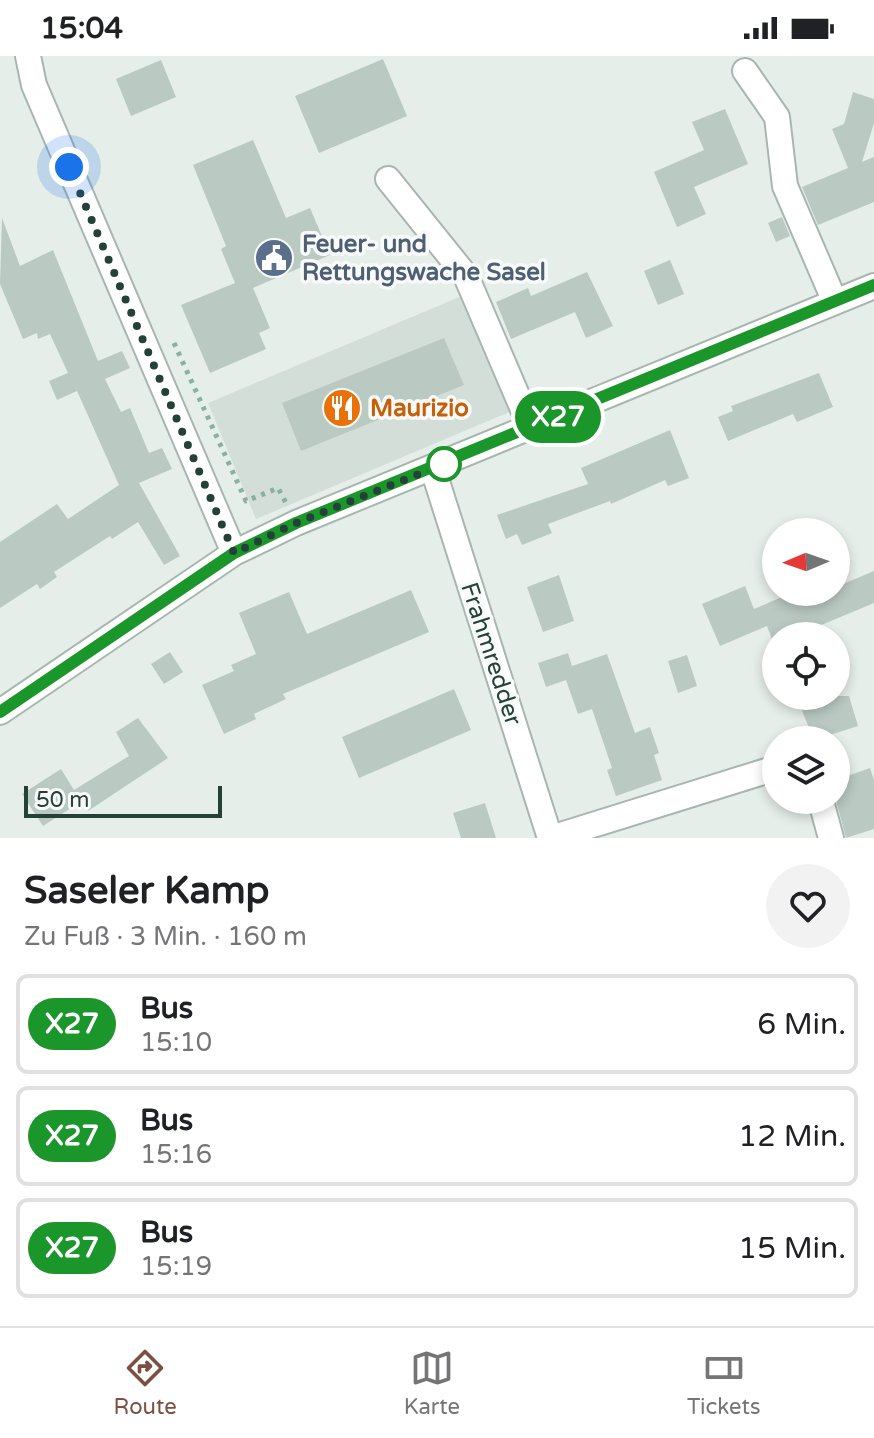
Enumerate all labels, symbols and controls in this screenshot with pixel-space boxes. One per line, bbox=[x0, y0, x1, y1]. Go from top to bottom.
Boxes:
text: 15:04 bbox=[40, 10, 123, 47]
your location bbox=[49, 147, 89, 187]
place label: Feuer- und Rettungswache Sasel bbox=[302, 230, 546, 287]
public building icon: Feuer- und Rettungswache Sasel bbox=[253, 237, 295, 279]
restaurant icon: Maurizio bbox=[321, 387, 363, 429]
line badge: X27 bbox=[512, 391, 604, 443]
place label: Maurizio bbox=[370, 394, 469, 423]
text: X27 bbox=[531, 400, 585, 434]
unlabelled marker bbox=[427, 447, 461, 481]
north arrow bbox=[762, 518, 850, 606]
map controls bbox=[762, 518, 850, 814]
street label: Frahmredder bbox=[454, 579, 528, 730]
button: locate bbox=[762, 622, 850, 710]
button: layers bbox=[762, 726, 850, 814]
scale bar bbox=[24, 782, 222, 818]
text: 50 m bbox=[36, 787, 90, 813]
button: heart bbox=[766, 864, 850, 948]
text: Saseler Kamp bbox=[24, 868, 270, 914]
text: Zu Fuß · 3 Min. · 160 m bbox=[24, 921, 307, 952]
text: Bus bbox=[140, 990, 193, 1027]
text: 6 Min. bbox=[757, 1006, 846, 1043]
text: X27 bbox=[45, 1007, 99, 1041]
text: 15:10 bbox=[140, 1027, 212, 1058]
text: Bus bbox=[140, 1102, 193, 1139]
text: 12 Min. bbox=[738, 1118, 846, 1155]
text: X27 bbox=[45, 1119, 99, 1153]
text: 15:16 bbox=[140, 1139, 212, 1170]
text: Bus bbox=[140, 1214, 193, 1251]
text: 15 Min. bbox=[738, 1230, 846, 1267]
text: X27 bbox=[45, 1231, 99, 1265]
text: 15:19 bbox=[140, 1251, 212, 1282]
tab: Route bbox=[114, 1346, 177, 1420]
tab: Karte bbox=[404, 1346, 460, 1420]
tab: Tickets bbox=[687, 1346, 760, 1420]

